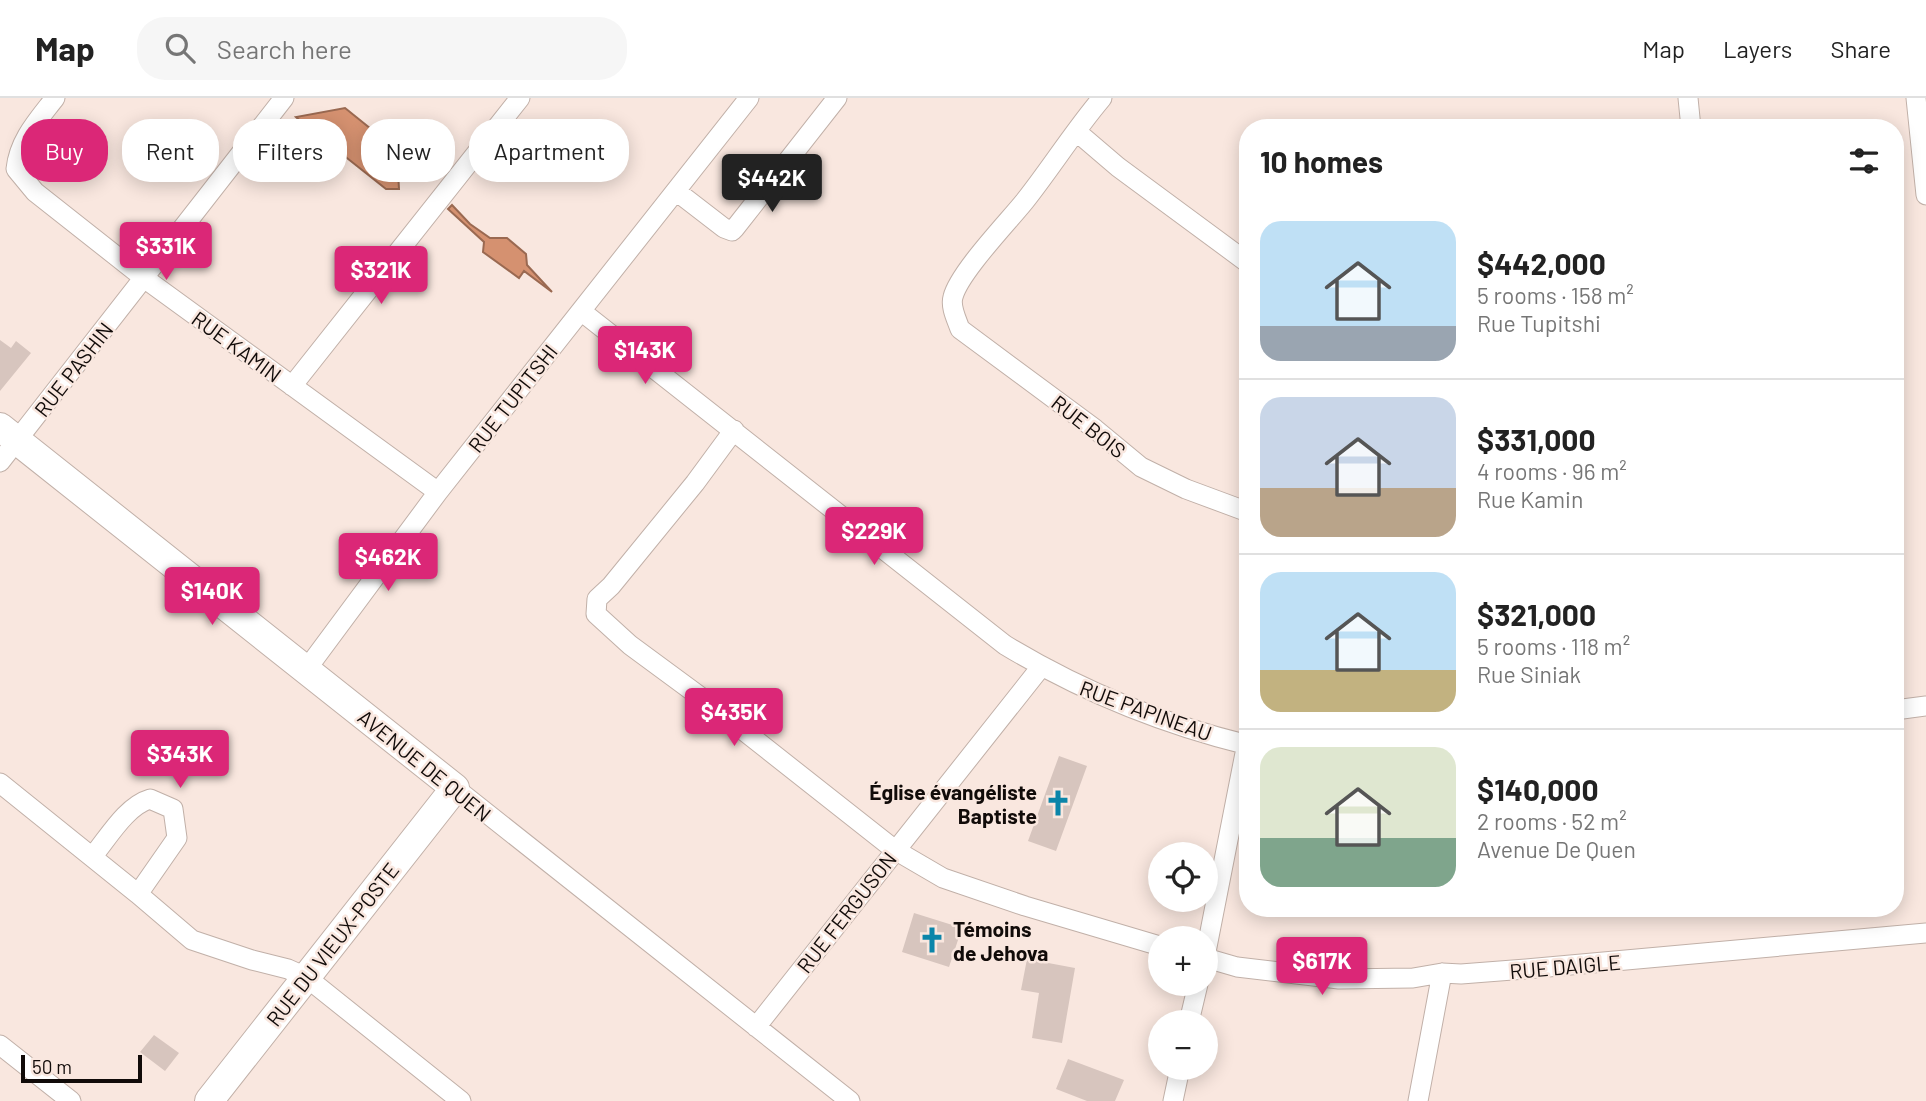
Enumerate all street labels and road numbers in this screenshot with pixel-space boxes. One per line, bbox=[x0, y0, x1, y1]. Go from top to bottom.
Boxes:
street label: RUE KAMIN bbox=[188, 305, 286, 387]
street label: RUE PASHIN bbox=[28, 317, 118, 421]
street label: RUE TUPITSHI bbox=[462, 339, 562, 457]
street label: RUE BOIS bbox=[1047, 389, 1131, 463]
street label: RUE PAPINEAU bbox=[1077, 675, 1215, 745]
street label: AVENUE DE QUEN bbox=[354, 704, 496, 826]
street label: RUE FERGUSON bbox=[791, 846, 901, 978]
street label: RUE DU VIEUX-POSTE bbox=[260, 857, 404, 1031]
street label: RUE DAIGLE bbox=[1508, 949, 1622, 983]

